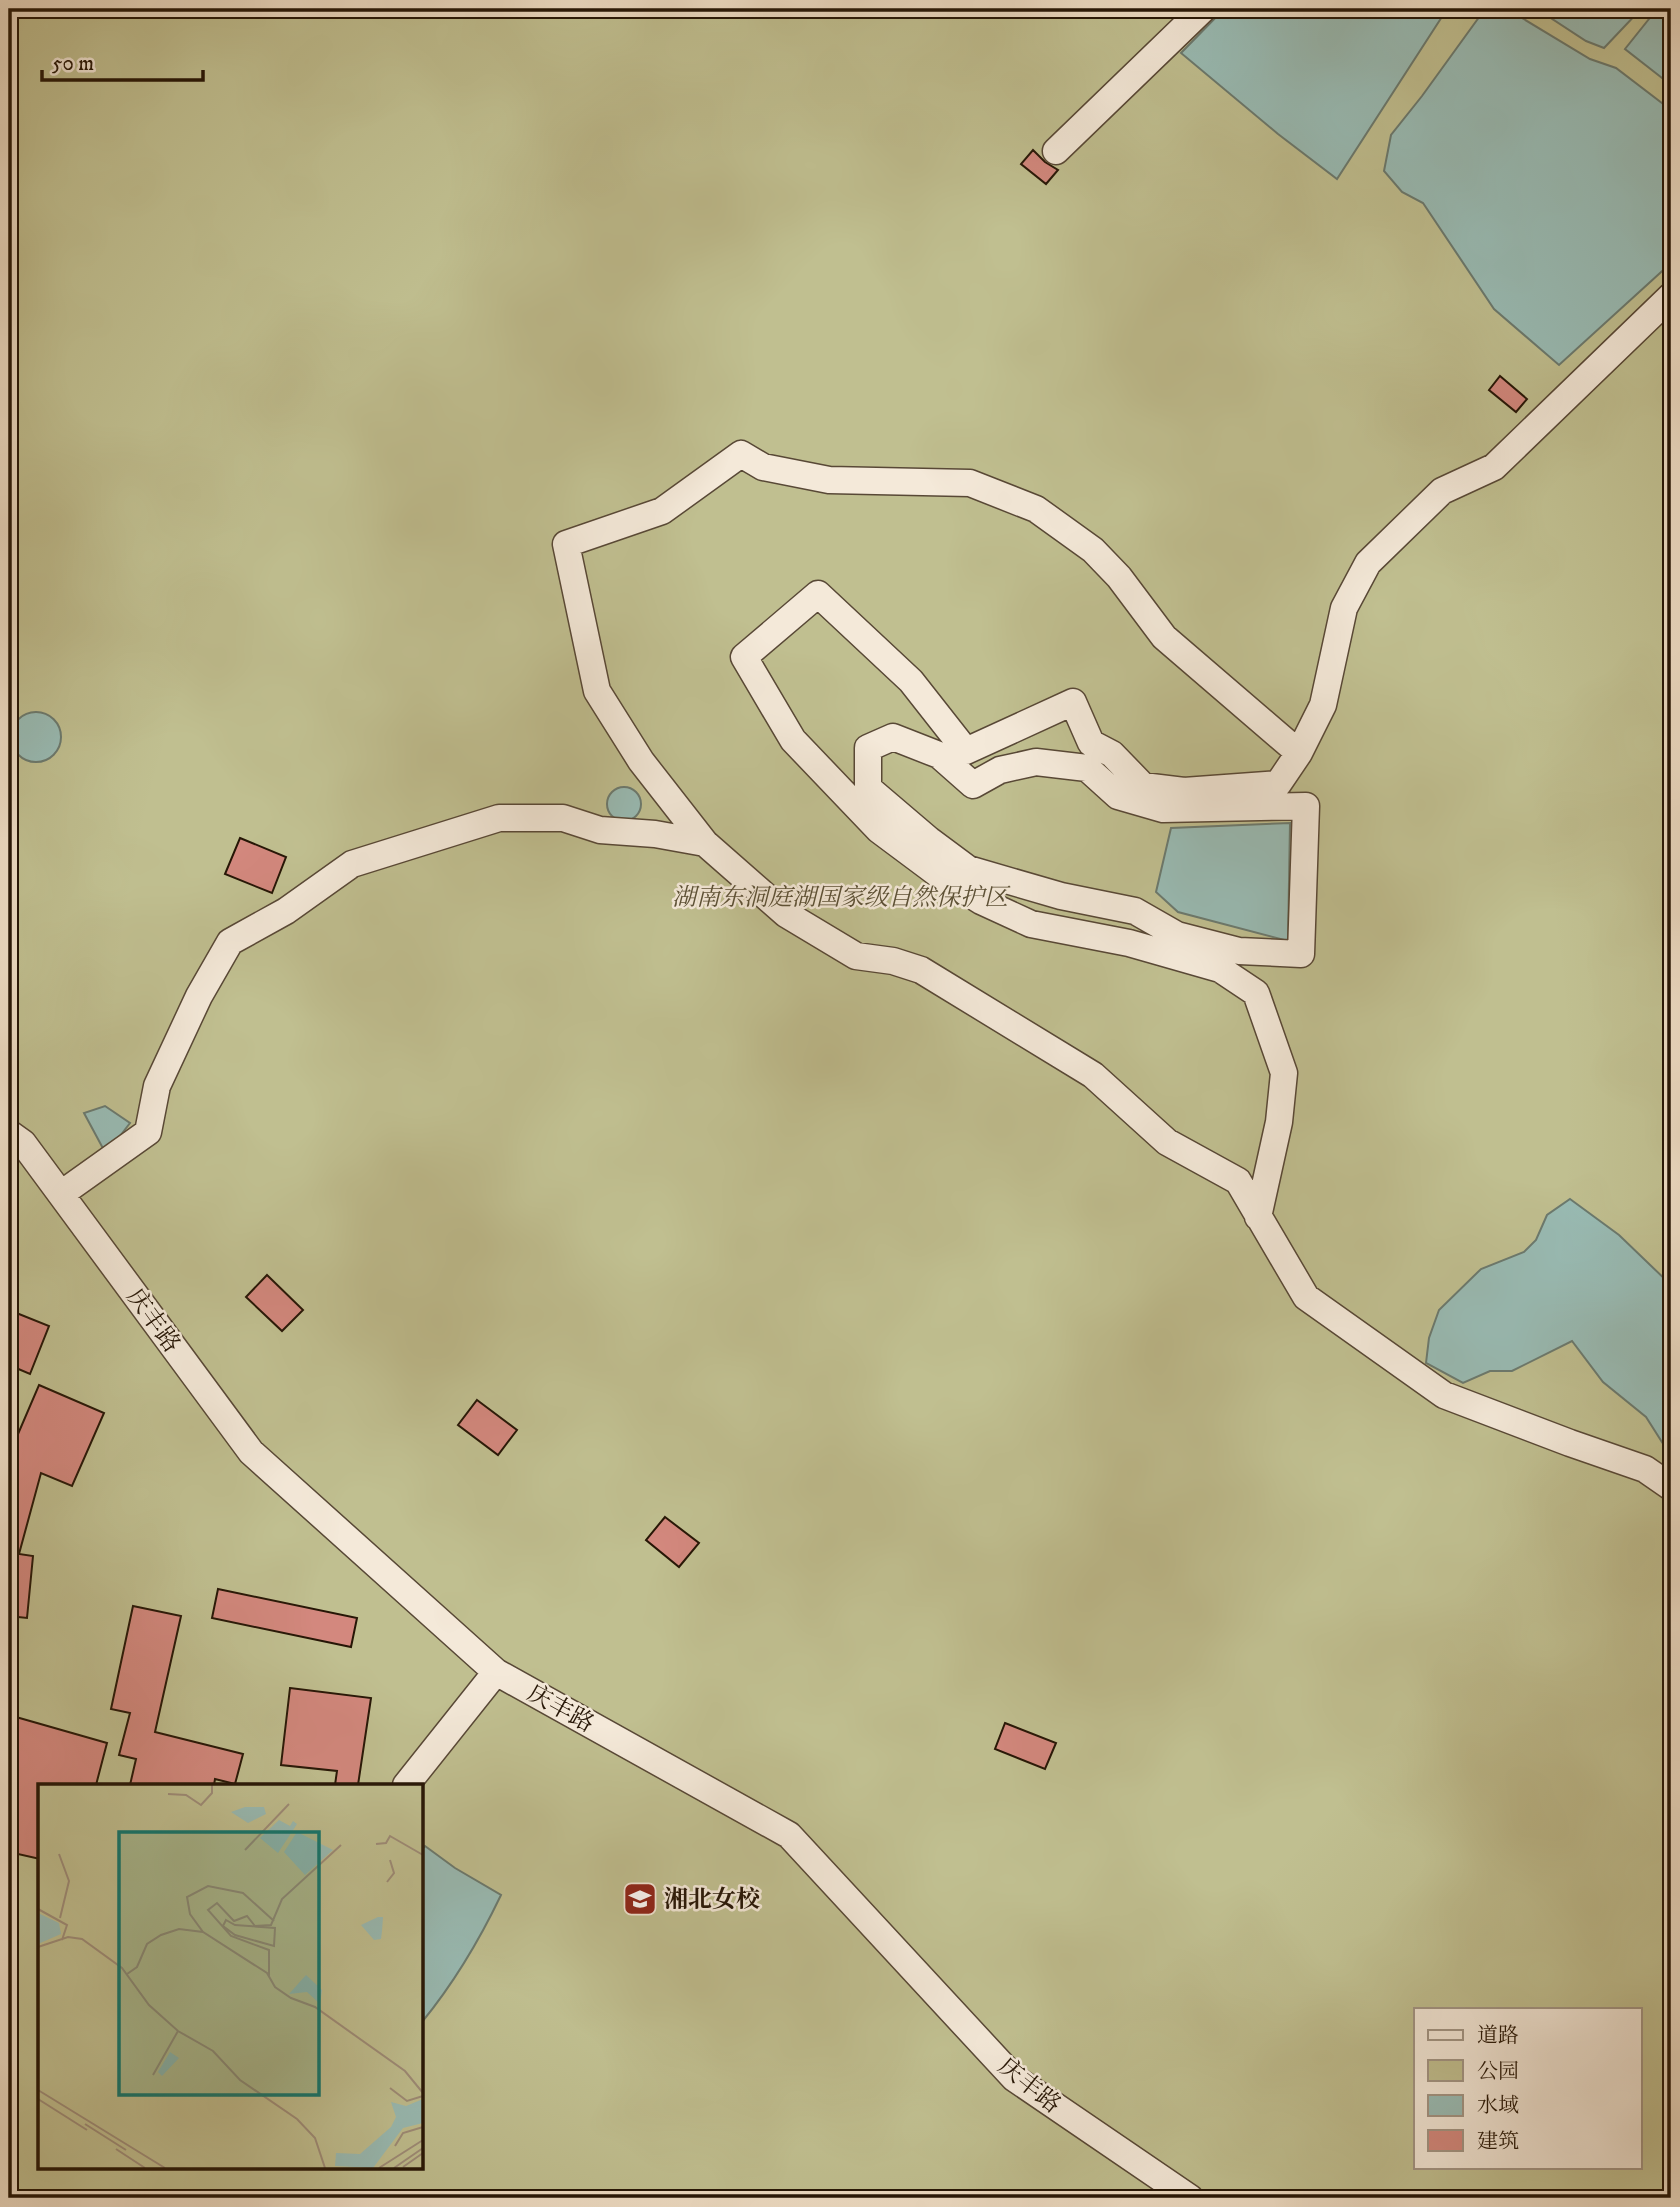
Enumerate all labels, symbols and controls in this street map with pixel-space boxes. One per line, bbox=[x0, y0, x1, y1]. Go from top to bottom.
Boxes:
scale bar bbox=[42, 38, 203, 82]
text: 50 m bbox=[52, 51, 94, 77]
park label: 湖南东洞庭湖国家级自然保护区 bbox=[672, 883, 1011, 913]
street label: 庆丰路 bbox=[120, 1283, 186, 1359]
street label: 庆丰路 bbox=[522, 1678, 599, 1739]
inset map bbox=[38, 1784, 424, 2168]
school or university icon: 湘北女校 bbox=[621, 1880, 659, 1918]
place label: 湘北女校 bbox=[664, 1885, 760, 1915]
legend bbox=[1414, 2008, 1642, 2168]
text: 道路 bbox=[1477, 2023, 1519, 2049]
street label: 庆丰路 bbox=[992, 2051, 1067, 2120]
text: 公园 bbox=[1477, 2059, 1519, 2085]
text: 水域 bbox=[1477, 2093, 1519, 2119]
text: 建筑 bbox=[1477, 2129, 1519, 2155]

